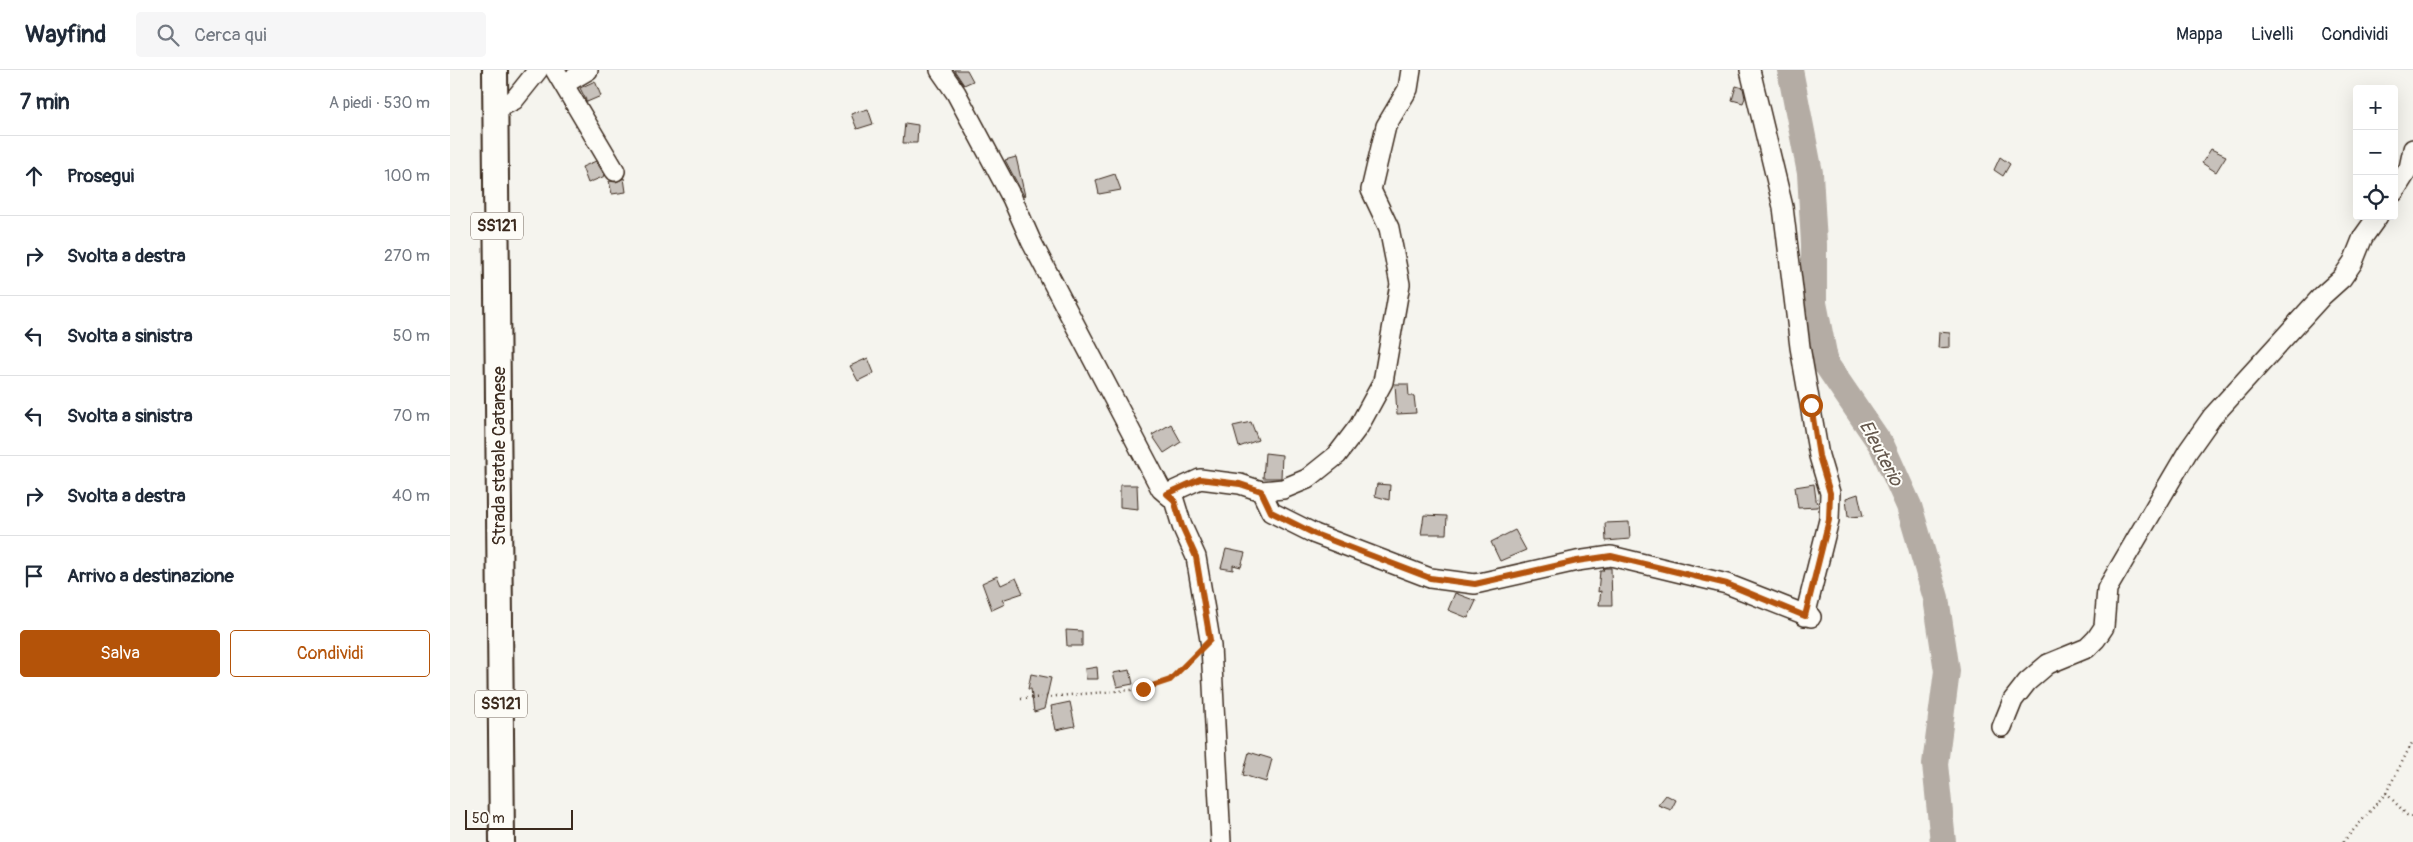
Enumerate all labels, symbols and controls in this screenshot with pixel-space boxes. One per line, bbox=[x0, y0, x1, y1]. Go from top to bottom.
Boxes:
search box bbox=[136, 12, 486, 57]
text: Wayfind bbox=[25, 20, 106, 49]
icon: search bbox=[154, 21, 182, 49]
text: Cerca qui bbox=[194, 23, 267, 47]
text: Mappa bbox=[2176, 23, 2223, 46]
text: Livelli bbox=[2251, 23, 2293, 46]
text: Condividi bbox=[2321, 23, 2388, 46]
map controls bbox=[2353, 85, 2398, 220]
button: + bbox=[2353, 85, 2398, 130]
text: 7 min bbox=[20, 89, 70, 116]
text: A piedi · 530 m bbox=[329, 93, 430, 113]
button: − bbox=[2353, 130, 2398, 175]
icon: ahead bbox=[20, 162, 48, 190]
text: Prosegui bbox=[67, 164, 134, 188]
text: 100 m bbox=[384, 166, 430, 186]
button: locate bbox=[2353, 175, 2398, 220]
road number: SS121 bbox=[471, 212, 523, 240]
icon: right bbox=[20, 242, 48, 270]
text: Svolta a destra bbox=[67, 244, 186, 268]
text: 270 m bbox=[384, 246, 430, 266]
icon: left bbox=[20, 322, 48, 350]
text: Svolta a sinistra bbox=[67, 324, 193, 348]
text: 50 m bbox=[393, 326, 430, 346]
street label: Strada statale Catanese bbox=[488, 366, 511, 546]
route start bbox=[1800, 394, 1823, 417]
icon: left bbox=[20, 402, 48, 430]
text: Svolta a sinistra bbox=[67, 404, 193, 428]
text: 70 m bbox=[393, 406, 430, 426]
water label: Eleuterio bbox=[1854, 416, 1909, 491]
icon: right bbox=[20, 482, 48, 510]
text: Svolta a destra bbox=[67, 484, 186, 508]
text: 40 m bbox=[392, 486, 430, 506]
icon: arrive bbox=[20, 562, 48, 590]
text: Arrivo a destinazione bbox=[67, 564, 234, 588]
button: Salva bbox=[20, 630, 220, 677]
button: Condividi bbox=[230, 630, 430, 677]
route end bbox=[1132, 678, 1155, 701]
road number: SS121 bbox=[475, 690, 527, 718]
scale bar bbox=[465, 807, 572, 830]
text: 50 m bbox=[472, 810, 505, 827]

